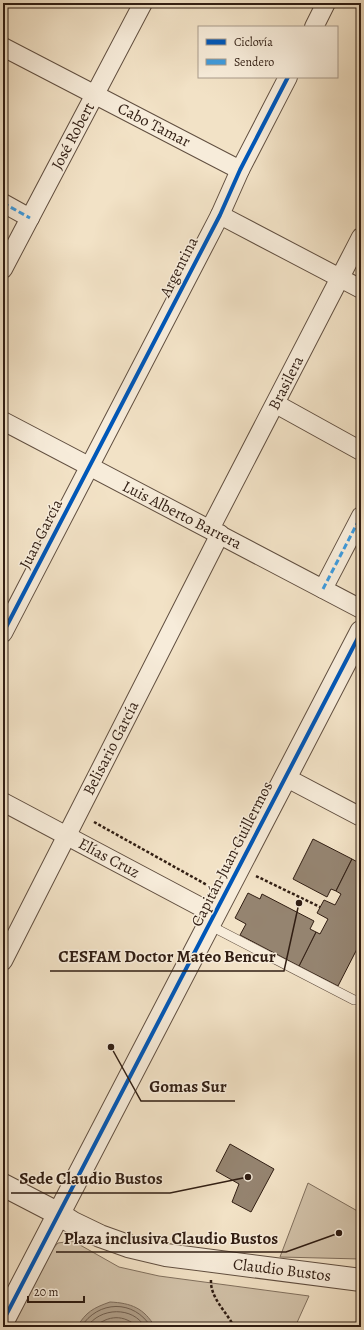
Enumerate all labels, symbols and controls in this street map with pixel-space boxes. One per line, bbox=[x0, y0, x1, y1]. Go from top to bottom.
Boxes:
legend bbox=[198, 26, 338, 78]
text: Ciclovía bbox=[234, 34, 273, 50]
text: Sendero bbox=[234, 54, 274, 70]
street label: Cabo Tamar bbox=[114, 97, 194, 153]
street label: José Robert bbox=[46, 98, 100, 174]
street label: Argentina bbox=[154, 233, 204, 302]
street label: Brasilera bbox=[263, 352, 309, 414]
street label: Luis Alberto Barrera bbox=[118, 475, 246, 555]
street label: Juan García bbox=[14, 495, 68, 573]
street label: Belisario García bbox=[78, 696, 144, 799]
street label: Capitán Juan Guillermos bbox=[186, 778, 278, 930]
street label: Elías Cruz bbox=[74, 833, 144, 883]
callout: CESFAM Doctor Mateo Bencur bbox=[50, 942, 284, 971]
text: CESFAM Doctor Mateo Bencur bbox=[58, 945, 276, 968]
callout: Gomas Sur bbox=[141, 1072, 235, 1101]
text: Gomas Sur bbox=[149, 1075, 227, 1098]
callout: Sede Claudio Bustos bbox=[11, 1164, 170, 1193]
text: Sede Claudio Bustos bbox=[19, 1167, 163, 1190]
callout: Plaza inclusiva Claudio Bustos bbox=[56, 1223, 286, 1252]
text: Plaza inclusiva Claudio Bustos bbox=[64, 1227, 278, 1250]
street label: Claudio Bustos bbox=[232, 1253, 332, 1287]
scale bar bbox=[28, 1278, 84, 1304]
text: 20 m bbox=[34, 1284, 58, 1300]

